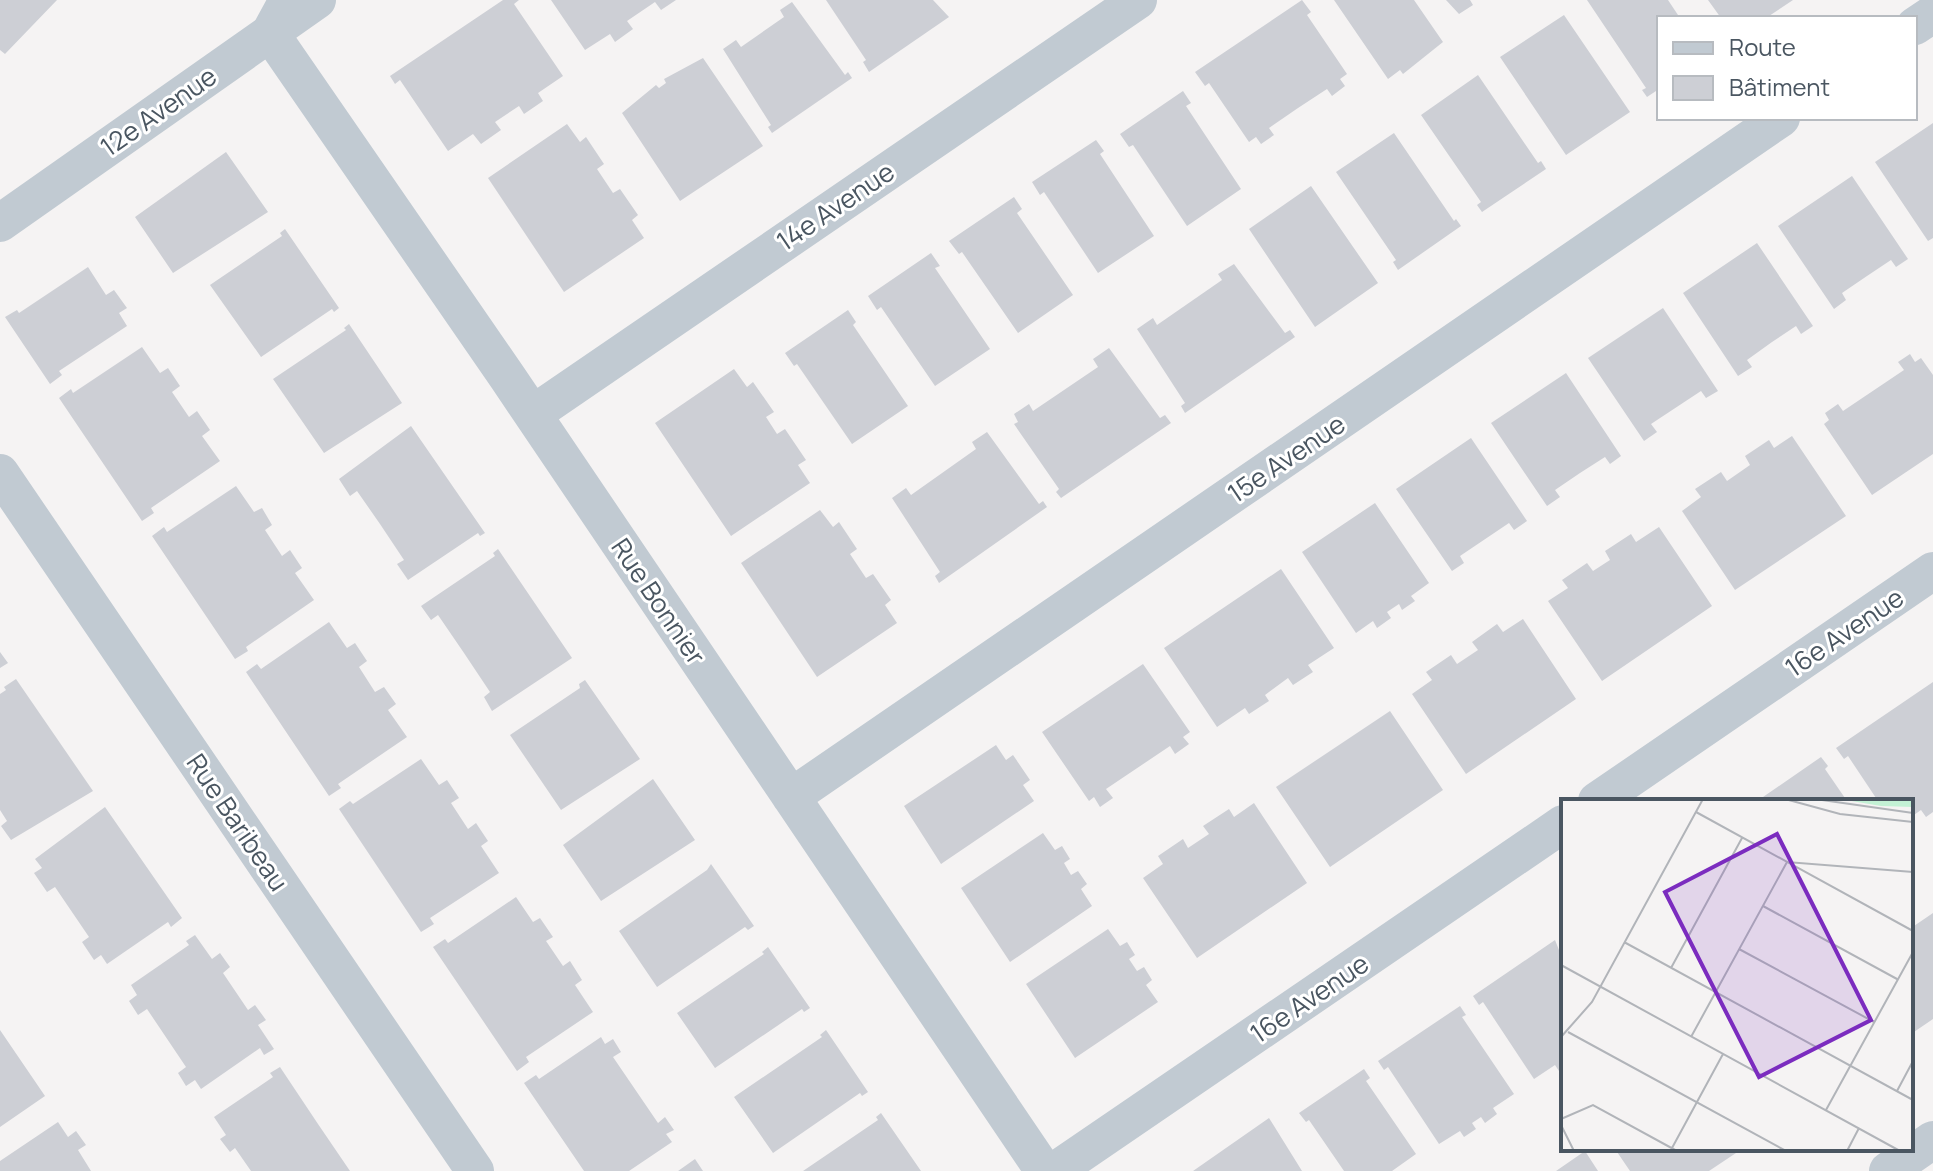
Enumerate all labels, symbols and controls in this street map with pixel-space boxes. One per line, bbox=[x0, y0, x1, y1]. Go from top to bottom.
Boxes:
legend bbox=[1657, 16, 1917, 120]
text: Route bbox=[1729, 30, 1796, 63]
street label: 12e Avenue bbox=[93, 58, 223, 164]
text: Bâtiment bbox=[1729, 70, 1830, 103]
street label: 14e Avenue bbox=[769, 153, 901, 259]
street label: 15e Avenue bbox=[1220, 405, 1352, 511]
street label: Rue Bonnier bbox=[604, 531, 714, 671]
street label: 16e Avenue bbox=[1778, 579, 1910, 685]
street label: Rue Baribeau bbox=[179, 746, 297, 898]
inset map bbox=[1561, 799, 1913, 1151]
street label: 16e Avenue bbox=[1243, 945, 1375, 1051]

